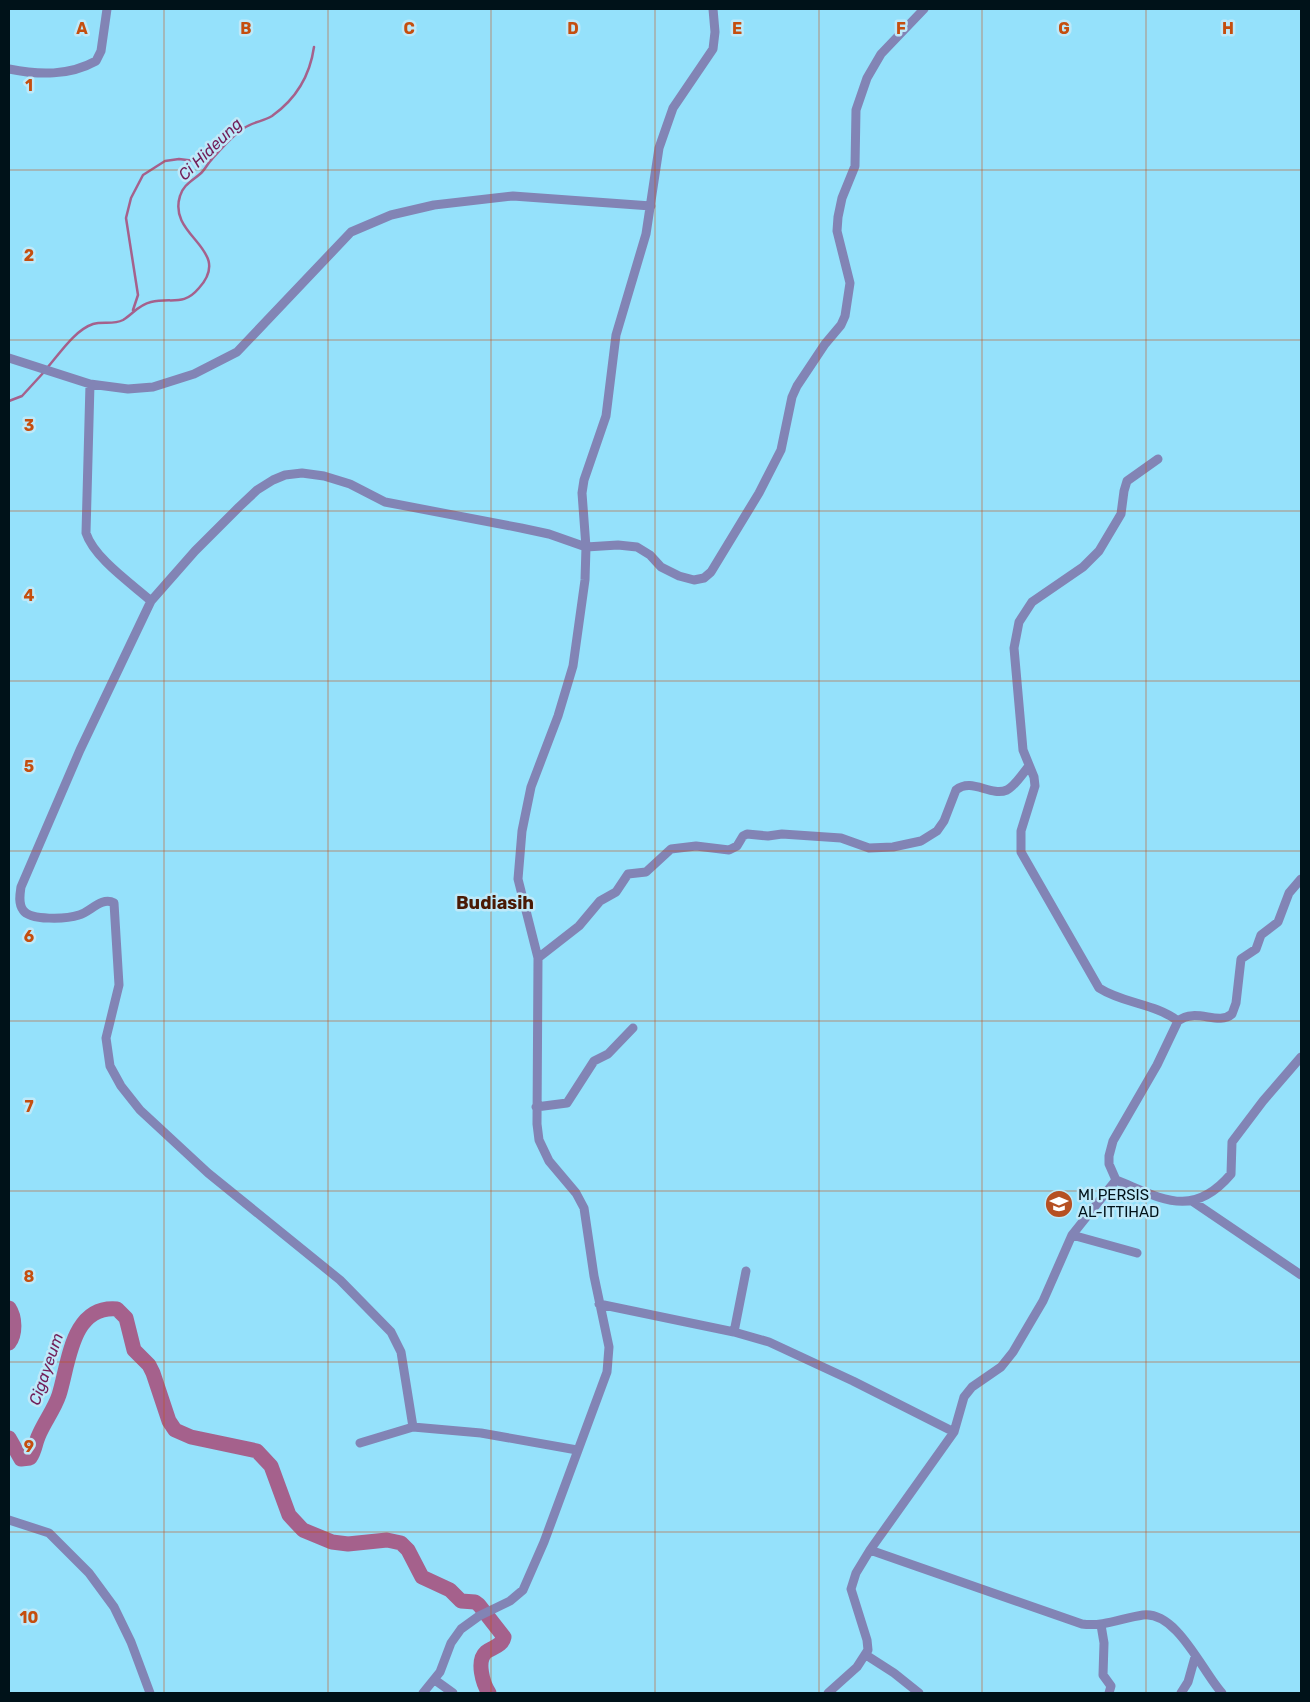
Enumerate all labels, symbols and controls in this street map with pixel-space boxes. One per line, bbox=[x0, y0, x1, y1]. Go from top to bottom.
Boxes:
text: A bbox=[76, 19, 88, 38]
text: B bbox=[240, 19, 252, 38]
text: C bbox=[403, 19, 415, 38]
text: D bbox=[567, 19, 579, 38]
text: E bbox=[732, 19, 742, 38]
text: F bbox=[896, 19, 906, 38]
text: G bbox=[1058, 19, 1070, 38]
text: H bbox=[1222, 19, 1234, 38]
text: 1 bbox=[25, 76, 33, 95]
water label: Ci Hideung bbox=[174, 114, 246, 184]
text: 2 bbox=[24, 246, 34, 265]
text: 3 bbox=[24, 416, 34, 435]
text: 4 bbox=[24, 586, 35, 605]
text: 5 bbox=[24, 757, 34, 776]
district label: Budiasih bbox=[456, 892, 534, 914]
text: 6 bbox=[24, 927, 34, 946]
text: 7 bbox=[24, 1097, 34, 1116]
place label: MI PERSIS AL-ITTIHAD bbox=[1078, 1186, 1159, 1221]
school or university icon: MI PERSIS AL-ITTIHAD bbox=[1044, 1189, 1074, 1219]
text: 8 bbox=[24, 1267, 35, 1286]
water label: Cigayeum bbox=[25, 1331, 67, 1407]
text: 9 bbox=[24, 1437, 34, 1456]
text: 10 bbox=[20, 1608, 39, 1627]

